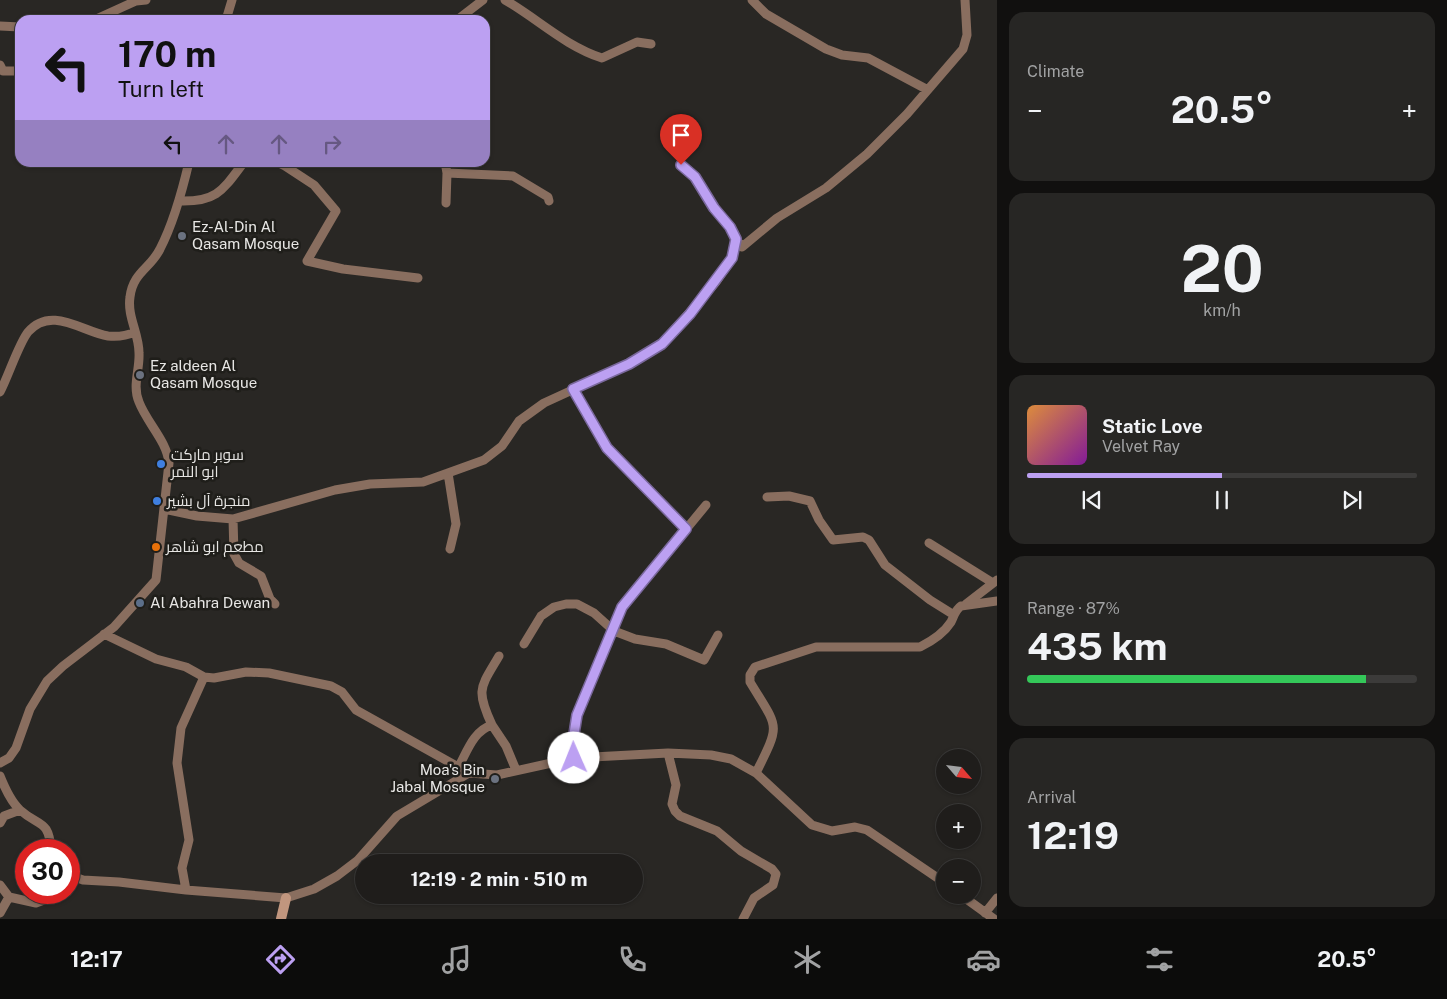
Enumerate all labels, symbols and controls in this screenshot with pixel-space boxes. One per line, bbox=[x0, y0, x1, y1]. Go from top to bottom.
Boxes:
text: 170 m bbox=[118, 34, 216, 75]
icon: left bbox=[35, 35, 100, 100]
text: Climate bbox=[1027, 62, 1084, 81]
text: Turn left bbox=[118, 76, 204, 102]
text: 20.5° bbox=[1171, 87, 1273, 132]
text: − bbox=[1027, 94, 1043, 127]
text: + bbox=[1401, 94, 1417, 127]
pin bbox=[660, 114, 702, 165]
icon: arrive bbox=[667, 121, 695, 149]
icon: left bbox=[159, 130, 187, 158]
icon: ahead bbox=[212, 130, 240, 158]
icon: ahead bbox=[265, 130, 293, 158]
icon: right bbox=[318, 130, 346, 158]
place label: Ez-Al-Din Al Qasam Mosque bbox=[192, 218, 299, 252]
marker: Ez-Al-Din Al Qasam Mosque bbox=[176, 230, 188, 242]
text: 20 bbox=[1180, 230, 1264, 307]
text: km/h bbox=[1203, 301, 1241, 320]
place label: Ez aldeen Al Qasam Mosque bbox=[150, 357, 257, 391]
marker: Ez aldeen Al Qasam Mosque bbox=[134, 369, 146, 381]
text: Static Love bbox=[1102, 415, 1203, 437]
text: Velvet Ray bbox=[1102, 437, 1180, 456]
place label: سوبر ماركت ابو النمر bbox=[170, 446, 244, 481]
marker: سوبر ماركت ابو النمر bbox=[155, 458, 167, 470]
icon: previous bbox=[1078, 486, 1106, 514]
icon: pause bbox=[1208, 486, 1236, 514]
icon: next bbox=[1338, 486, 1366, 514]
place label: منجرة آل بشير bbox=[166, 492, 250, 510]
marker: منجرة آل بشير bbox=[151, 495, 163, 507]
place label: مطعم ابو شاهر bbox=[165, 538, 264, 557]
marker: مطعم ابو شاهر bbox=[150, 541, 162, 553]
place label: Al Abahra Dewan bbox=[150, 594, 270, 611]
marker: Al Abahra Dewan bbox=[134, 597, 146, 609]
text: Range · 87% bbox=[1027, 599, 1120, 618]
text: 435 km bbox=[1027, 624, 1167, 669]
position arrow bbox=[547, 731, 599, 783]
north arrow bbox=[936, 749, 981, 794]
map controls bbox=[936, 749, 981, 904]
place label: Moa's Bin Jabal Mosque bbox=[390, 761, 485, 795]
marker: Moa's Bin Jabal Mosque bbox=[489, 773, 501, 785]
text: Arrival bbox=[1027, 788, 1076, 807]
button: + bbox=[936, 804, 981, 849]
text: 12:19 bbox=[1027, 813, 1119, 858]
speed limit sign: 30 bbox=[15, 839, 80, 904]
button: − bbox=[936, 859, 981, 904]
text: 12:19 · 2 min · 510 m bbox=[410, 868, 588, 890]
icon: directions bbox=[263, 942, 298, 977]
icon: music bbox=[439, 942, 474, 977]
icon: phone bbox=[615, 942, 650, 977]
icon: climate bbox=[790, 942, 825, 977]
icon: car bbox=[966, 942, 1001, 977]
icon: filters bbox=[1142, 942, 1177, 977]
text: 12:17 bbox=[70, 946, 123, 972]
text: 20.5° bbox=[1317, 946, 1377, 972]

